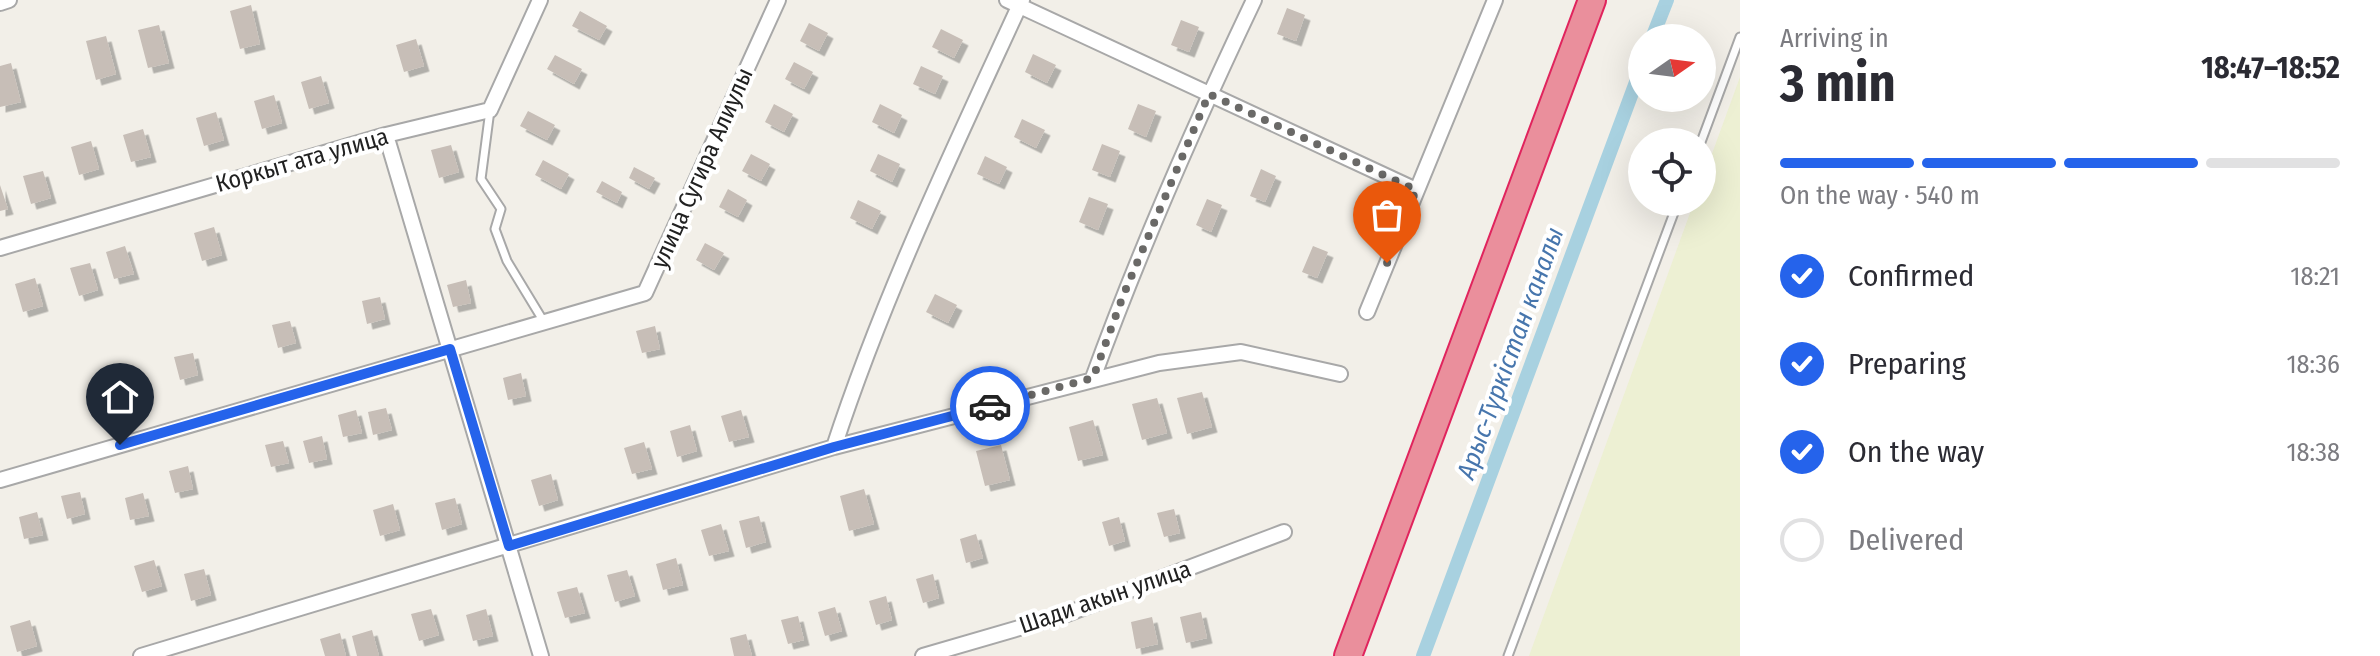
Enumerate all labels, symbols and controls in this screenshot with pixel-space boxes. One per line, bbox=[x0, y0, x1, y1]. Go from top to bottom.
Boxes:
text: Arriving in bbox=[1780, 23, 1889, 54]
north arrow bbox=[1628, 24, 1716, 112]
map controls bbox=[1628, 24, 1716, 216]
text: 18:47–18:52 bbox=[2201, 50, 2340, 86]
text: 3 min bbox=[1780, 52, 1896, 115]
street label: улица Сугира Алиулы bbox=[645, 64, 759, 272]
street label: Коркыт ата улица bbox=[212, 122, 392, 198]
button: locate bbox=[1628, 128, 1716, 216]
text: On the way · 540 m bbox=[1780, 180, 1980, 211]
pin bbox=[1353, 181, 1421, 263]
icon: bag bbox=[1365, 193, 1409, 237]
water label: Арыс-Түркістан каналы bbox=[1450, 223, 1570, 484]
icon: check bbox=[1780, 254, 1824, 298]
text: Confirmed bbox=[1848, 258, 1974, 294]
text: 18:21 bbox=[2290, 261, 2340, 292]
icon: check bbox=[1780, 342, 1824, 386]
text: Preparing bbox=[1848, 346, 1966, 382]
text: 18:36 bbox=[2286, 349, 2340, 380]
pin bbox=[86, 363, 154, 445]
courier bbox=[950, 366, 1030, 446]
icon: home bbox=[98, 375, 142, 419]
icon: car bbox=[968, 384, 1012, 428]
icon: check bbox=[1780, 430, 1824, 474]
text: On the way bbox=[1848, 434, 1984, 470]
text: 18:38 bbox=[2286, 437, 2340, 468]
text: Delivered bbox=[1848, 522, 1964, 558]
street label: Шади акын улица bbox=[1015, 555, 1195, 639]

